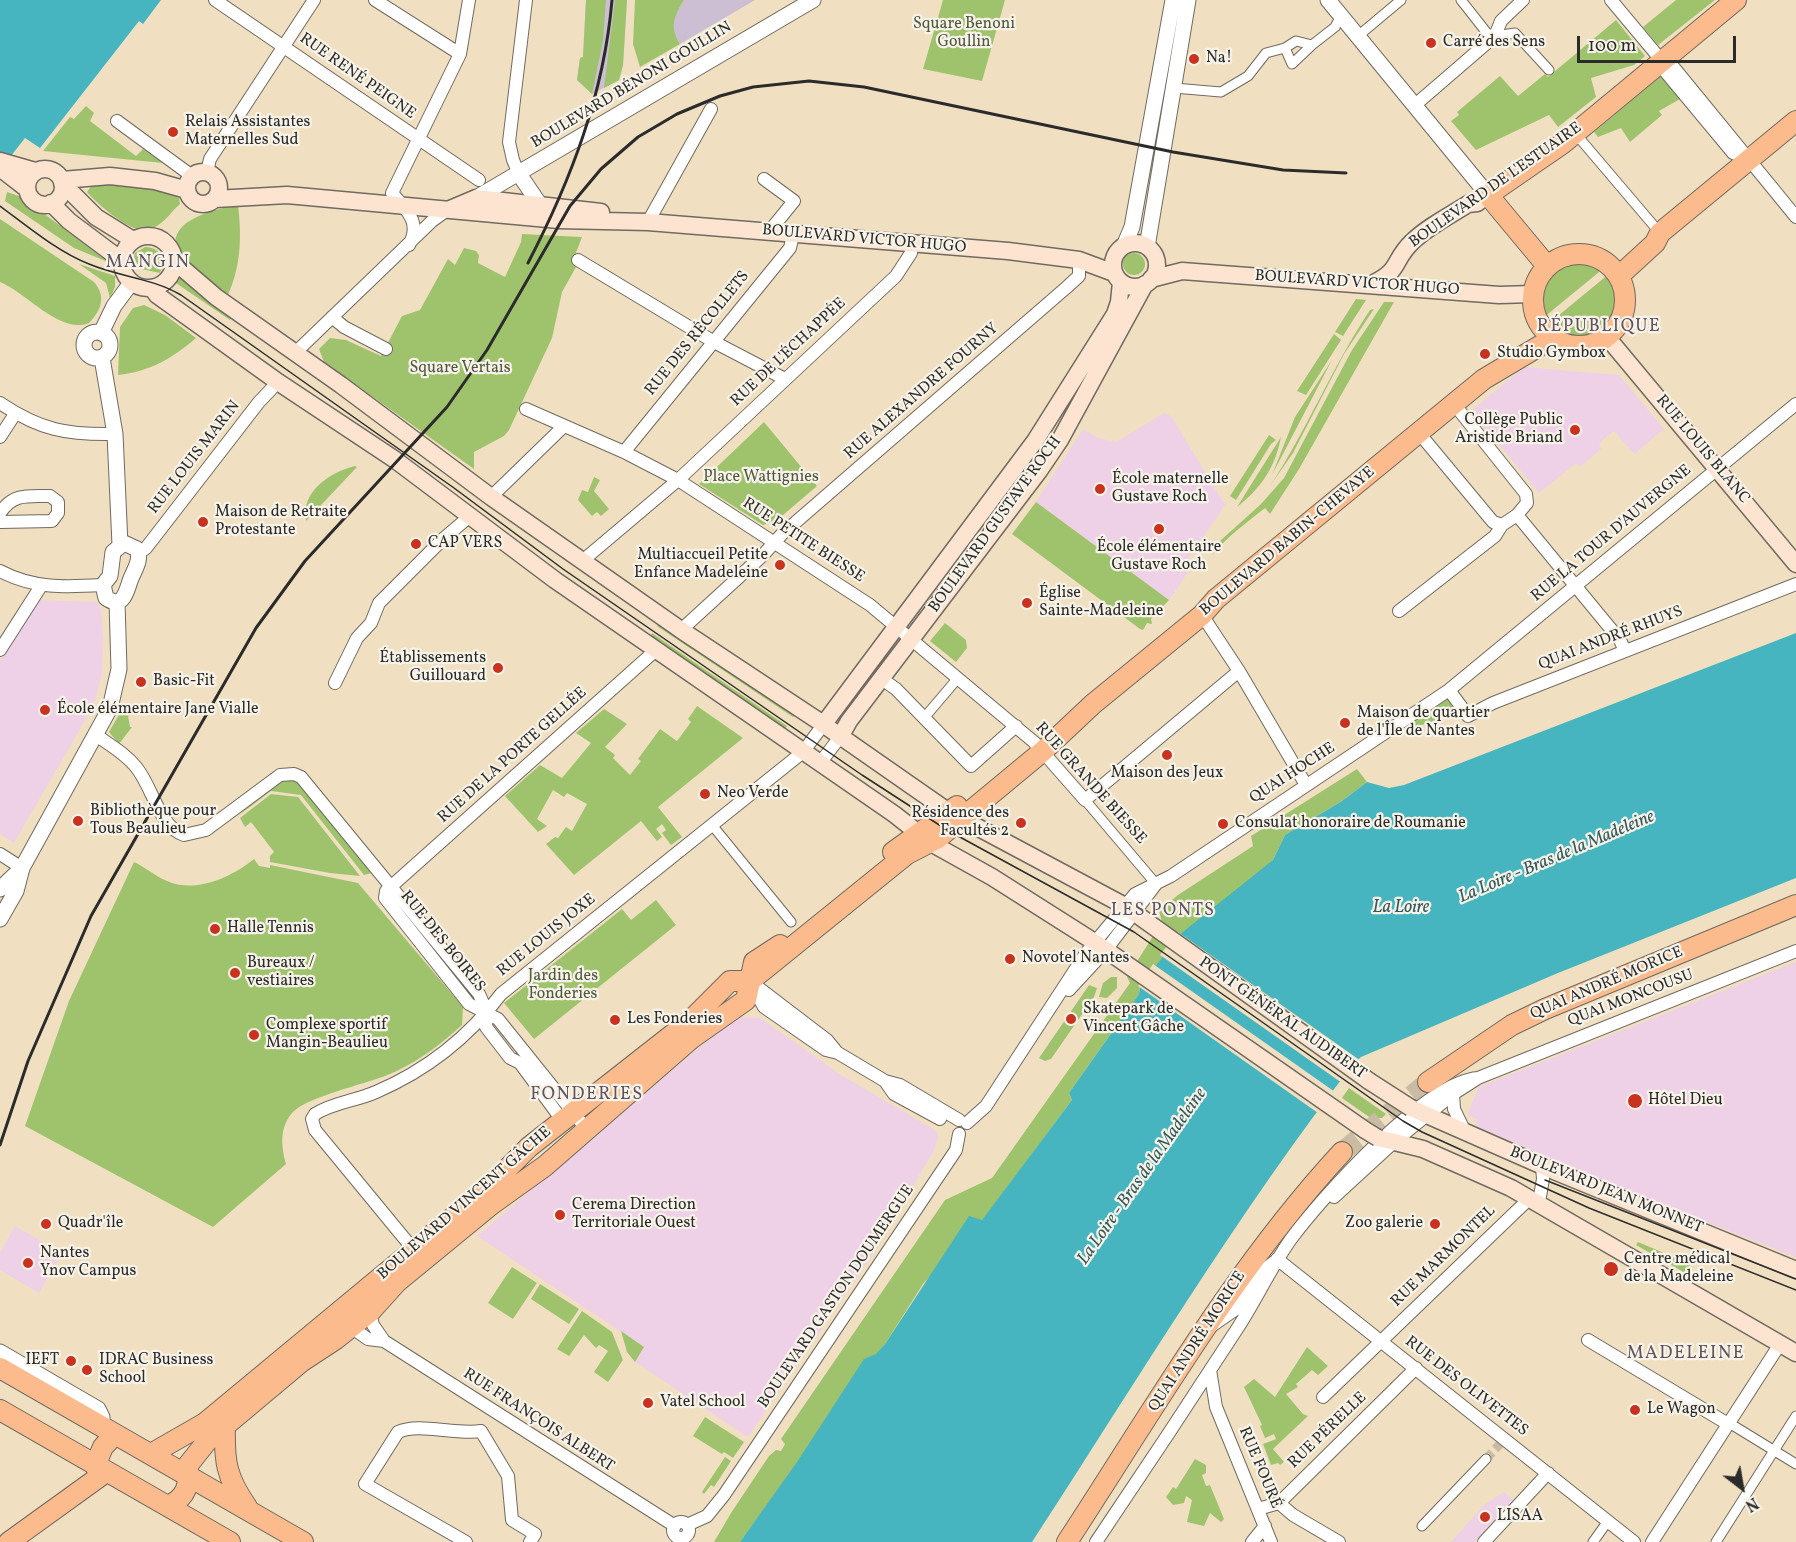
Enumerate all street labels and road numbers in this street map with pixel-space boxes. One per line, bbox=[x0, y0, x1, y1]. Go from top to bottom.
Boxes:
street label: BOULEVARD BÉNONI GOULLIN bbox=[528, 19, 736, 153]
street label: RUE RENÉ PEIGNE bbox=[295, 30, 419, 124]
street label: BOULEVARD DE L'ESTUAIRE bbox=[1406, 119, 1586, 253]
street label: BOULEVARD VICTOR HUGO bbox=[761, 222, 967, 258]
street label: BOULEVARD VICTOR HUGO bbox=[1254, 267, 1460, 301]
street label: RUE DES RÉCOLLETS bbox=[642, 268, 754, 400]
street label: RUE DE L'ÉCHAPPÉE bbox=[727, 295, 851, 411]
street label: RUE ALEXANDRE FOURNY bbox=[841, 320, 1003, 464]
street label: RUE LOUIS BLANC bbox=[1651, 392, 1753, 508]
street label: RUE LOUIS MARIN bbox=[145, 398, 245, 518]
street label: BOULEVARD GUSTAVE ROCH bbox=[926, 433, 1066, 617]
street label: RUE LA TOUR D'AUVERGNE bbox=[1528, 461, 1696, 607]
street label: BOULEVARD BABIN-CHEVAYE bbox=[1197, 463, 1379, 621]
street label: RUE PETITE BIESSE bbox=[738, 494, 868, 588]
street label: QUAI ANDRÉ RHUYS bbox=[1536, 603, 1686, 675]
street label: RUE DE LA PORTE GELLÉE bbox=[435, 684, 591, 828]
street label: RUE GRANDE BIESSE bbox=[1030, 719, 1150, 849]
street label: QUAI HOCHE bbox=[1247, 739, 1339, 809]
street label: RUE DES BOIRES bbox=[395, 888, 489, 996]
street label: RUE LOUIS JOXE bbox=[494, 890, 600, 982]
street label: QUAI ANDRÉ MORICE bbox=[1528, 943, 1686, 1025]
street label: PONT GÉNÉRAL AUDIBERT bbox=[1195, 954, 1369, 1084]
street label: QUAI MONCOUSU bbox=[1566, 966, 1696, 1032]
street label: BOULEVARD VINCENT GÂCHE bbox=[374, 1123, 556, 1285]
street label: BOULEVARD JEAN MONNET bbox=[1507, 1143, 1705, 1239]
street label: BOULEVARD GASTON DOUMERGUE bbox=[755, 1182, 919, 1412]
street label: RUE MARMONTEL bbox=[1388, 1202, 1500, 1312]
street label: QUAI ANDRÉ MORICE bbox=[1145, 1268, 1251, 1416]
street label: RUE DES OLIVETTES bbox=[1401, 1333, 1531, 1441]
street label: RUE FRANÇOIS ALBERT bbox=[459, 1365, 617, 1477]
street label: RUE PÉRELLE bbox=[1285, 1389, 1371, 1473]
street label: RUE FOURÉ bbox=[1233, 1424, 1285, 1512]

